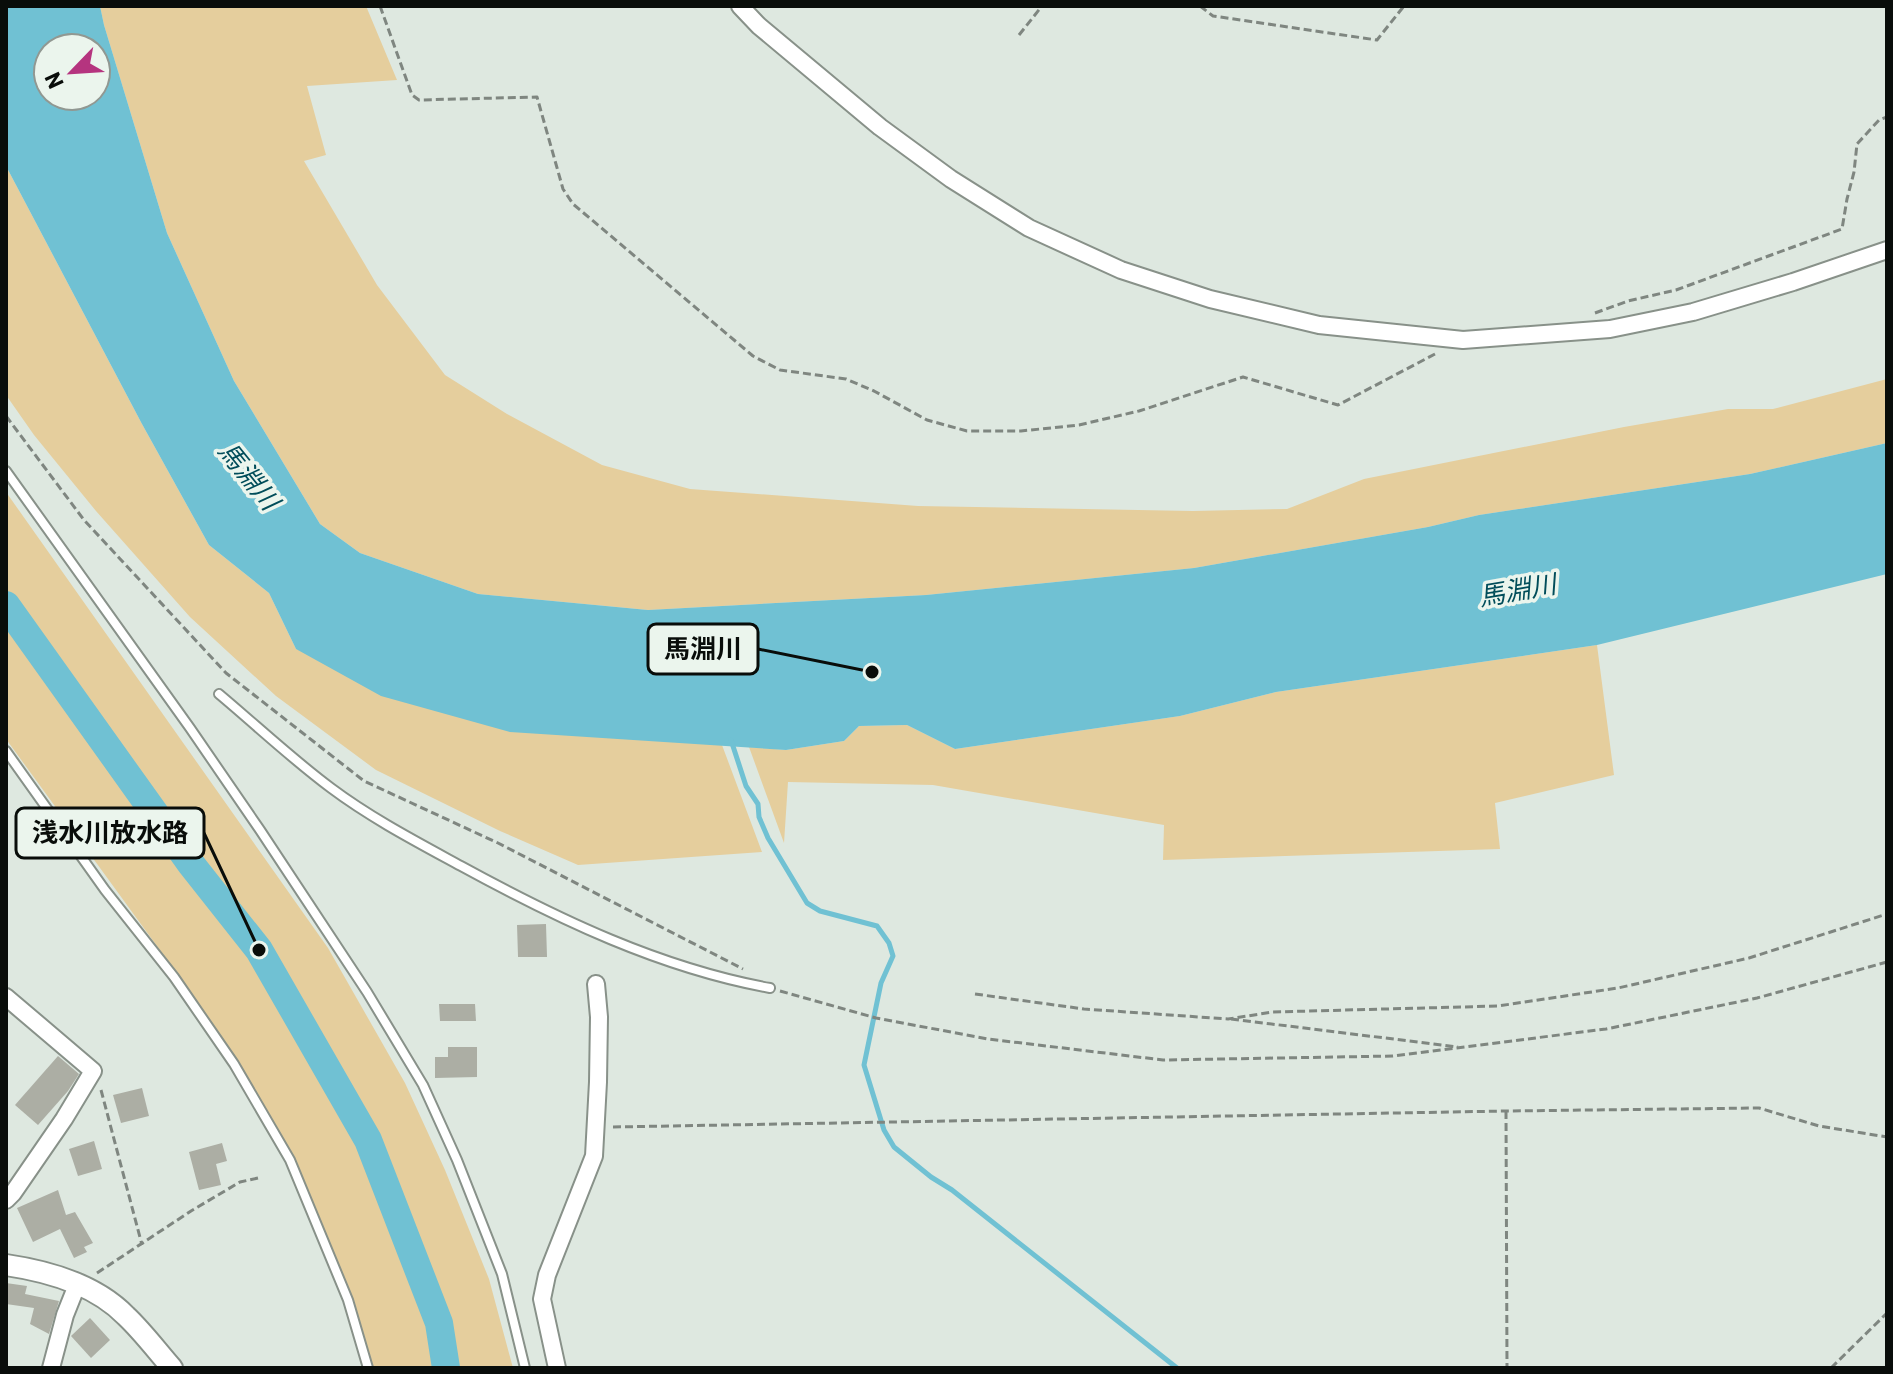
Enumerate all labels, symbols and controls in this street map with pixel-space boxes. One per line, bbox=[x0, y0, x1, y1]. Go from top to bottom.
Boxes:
north arrow bbox=[32, 32, 112, 112]
text: N bbox=[38, 69, 68, 93]
water label: 馬淵川 bbox=[213, 435, 288, 517]
water label: 馬淵川 bbox=[1476, 566, 1561, 611]
callout: 馬淵川 bbox=[648, 624, 758, 674]
text: 馬淵川 bbox=[664, 632, 742, 663]
callout: 浅水川放水路 bbox=[16, 808, 204, 858]
text: 浅水川放水路 bbox=[32, 816, 188, 847]

